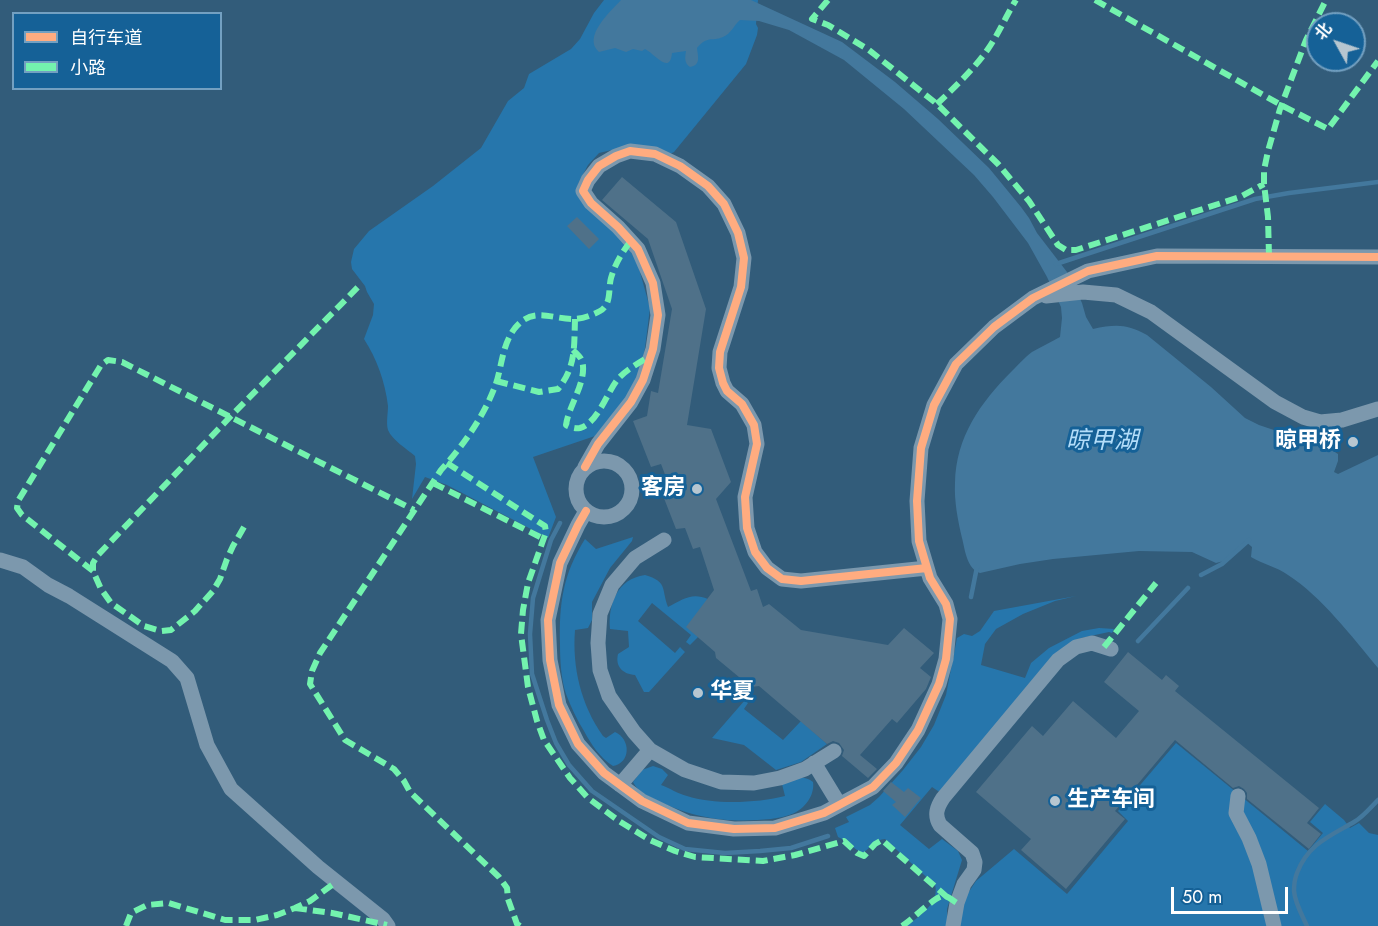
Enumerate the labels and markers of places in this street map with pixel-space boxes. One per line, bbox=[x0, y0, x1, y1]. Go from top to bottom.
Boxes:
place label: 晾甲桥 bbox=[1275, 429, 1341, 455]
marker: 晾甲桥 bbox=[1346, 435, 1360, 449]
place label: 客房 bbox=[641, 476, 685, 502]
marker: 客房 bbox=[690, 482, 704, 496]
place label: 华夏 bbox=[710, 680, 754, 706]
marker: 华夏 bbox=[691, 686, 705, 700]
place label: 生产车间 bbox=[1067, 788, 1155, 814]
marker: 生产车间 bbox=[1048, 794, 1062, 808]

